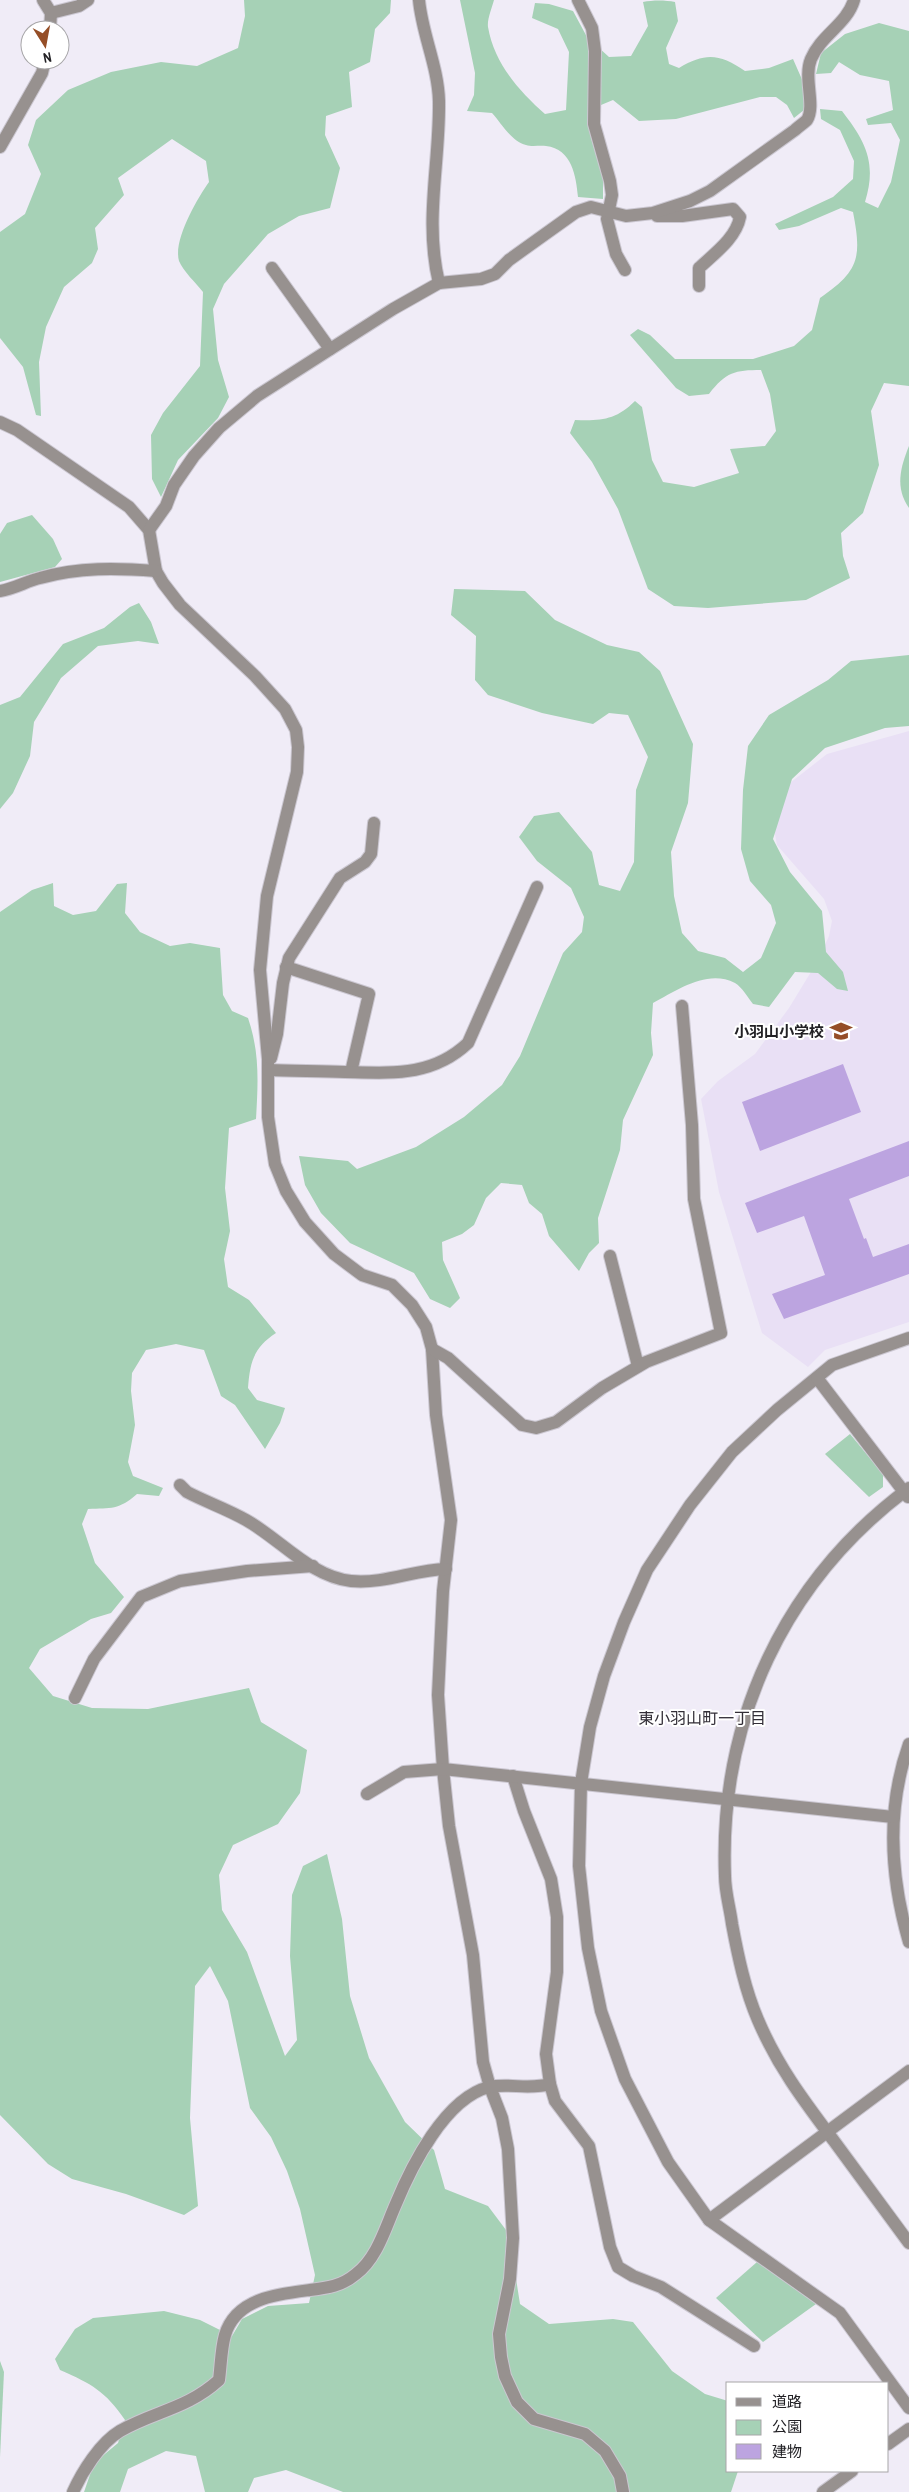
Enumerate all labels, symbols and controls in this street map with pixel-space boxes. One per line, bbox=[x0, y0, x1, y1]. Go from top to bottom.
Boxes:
north arrow bbox=[20, 20, 70, 70]
text: N bbox=[42, 48, 53, 67]
school or university icon: 小羽山小学校 bbox=[828, 1018, 854, 1044]
place label: 小羽山小学校 bbox=[734, 1021, 824, 1042]
district label: 東小羽山町一丁目 bbox=[638, 1707, 766, 1729]
legend bbox=[726, 2382, 889, 2472]
text: 道路 bbox=[772, 2391, 802, 2412]
text: 公園 bbox=[772, 2416, 802, 2437]
text: 建物 bbox=[772, 2441, 802, 2462]

